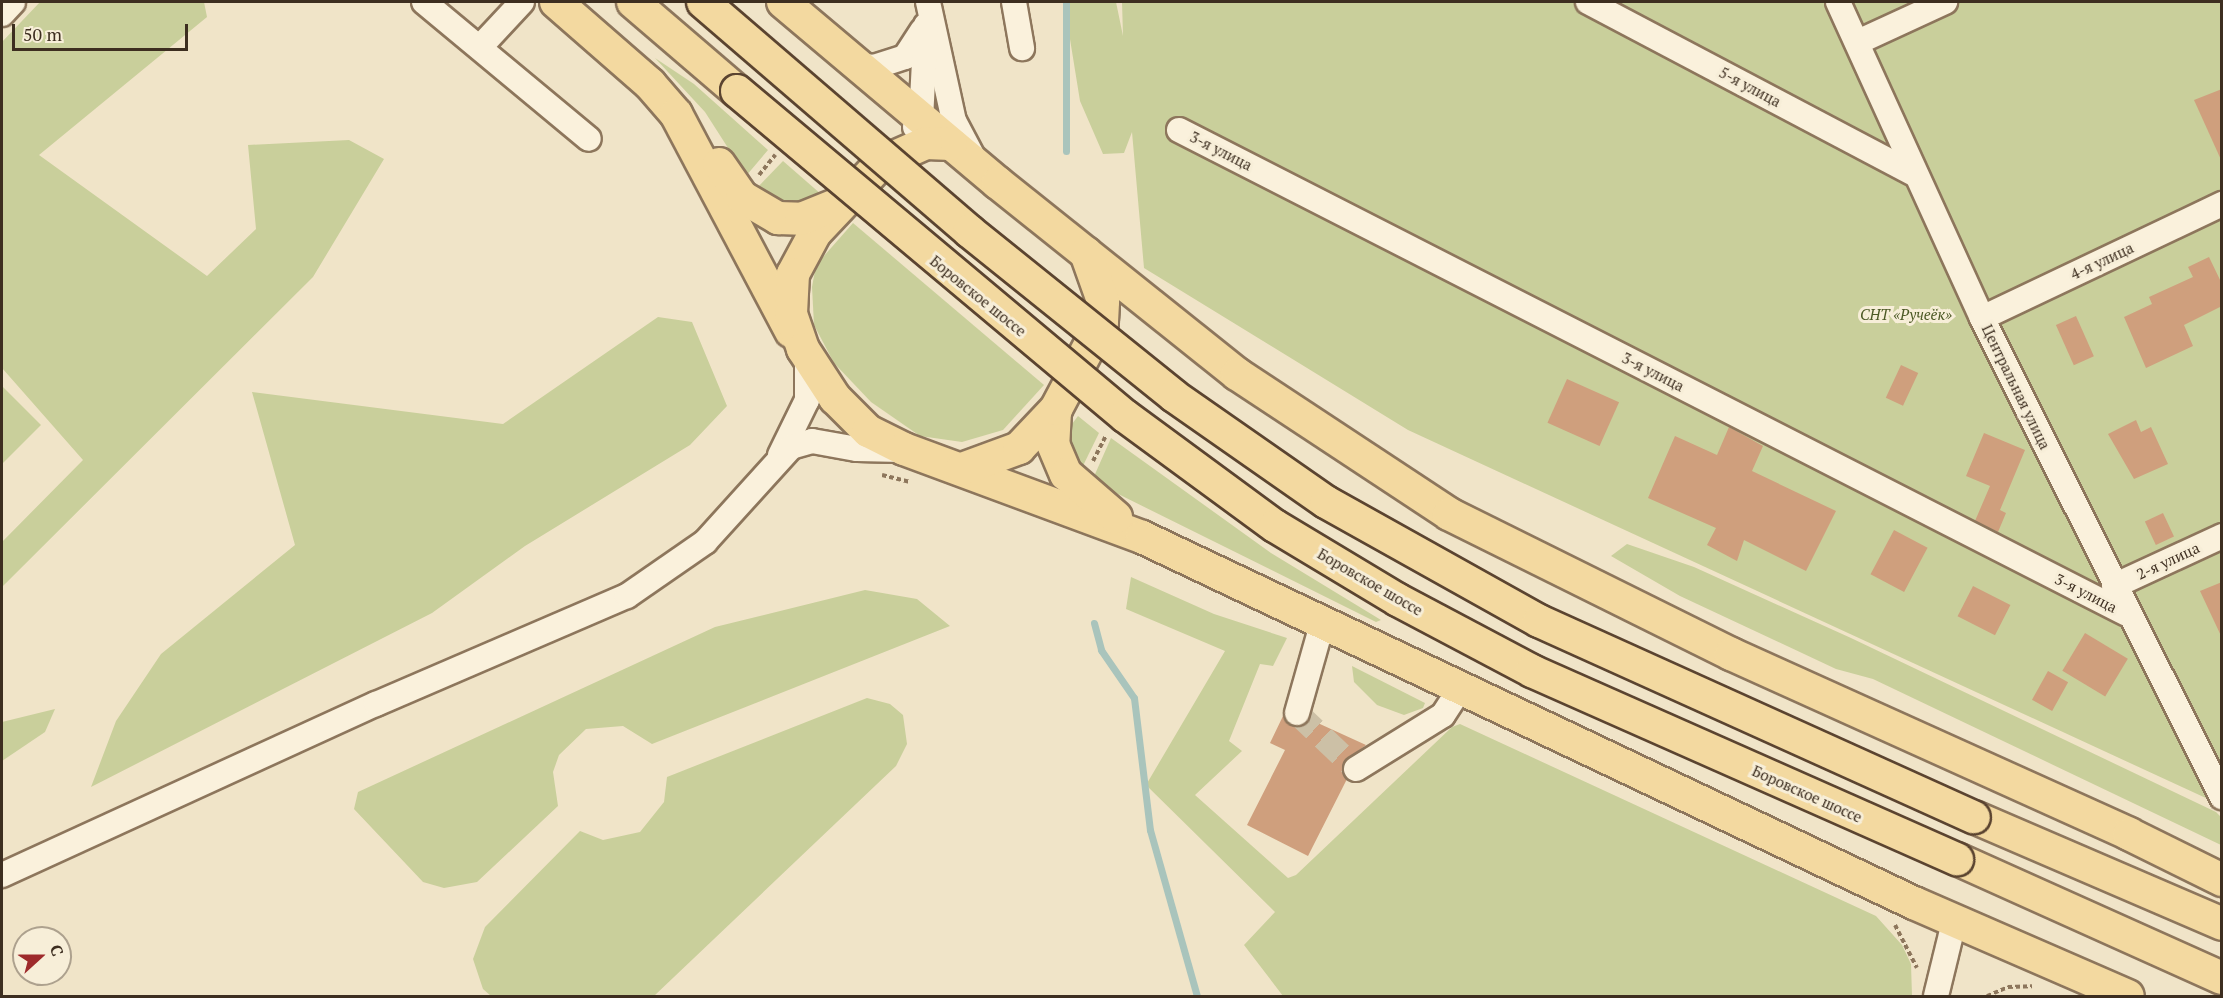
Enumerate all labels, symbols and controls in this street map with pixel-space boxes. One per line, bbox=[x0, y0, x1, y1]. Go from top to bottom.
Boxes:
scale bar bbox=[15, 12, 190, 50]
text: 50 m bbox=[23, 22, 62, 46]
street label: 5-я улица bbox=[1716, 63, 1784, 111]
street label: 3-я улица bbox=[1187, 128, 1255, 174]
street label: 4-я улица bbox=[2068, 239, 2136, 283]
street label: Боровское шоссе bbox=[926, 252, 1030, 340]
park label: СНТ «Ручеёк» bbox=[1860, 306, 1952, 324]
street label: Центральная улица bbox=[1978, 322, 2054, 452]
street label: 3-я улица bbox=[1619, 349, 1687, 395]
street label: 2-я улица bbox=[2134, 539, 2202, 583]
street label: Боровское шоссе bbox=[1314, 545, 1426, 619]
street label: 3-я улица bbox=[2052, 570, 2120, 616]
street label: Боровское шоссе bbox=[1749, 762, 1865, 826]
north arrow bbox=[12, 926, 72, 986]
text: С bbox=[45, 941, 69, 959]

